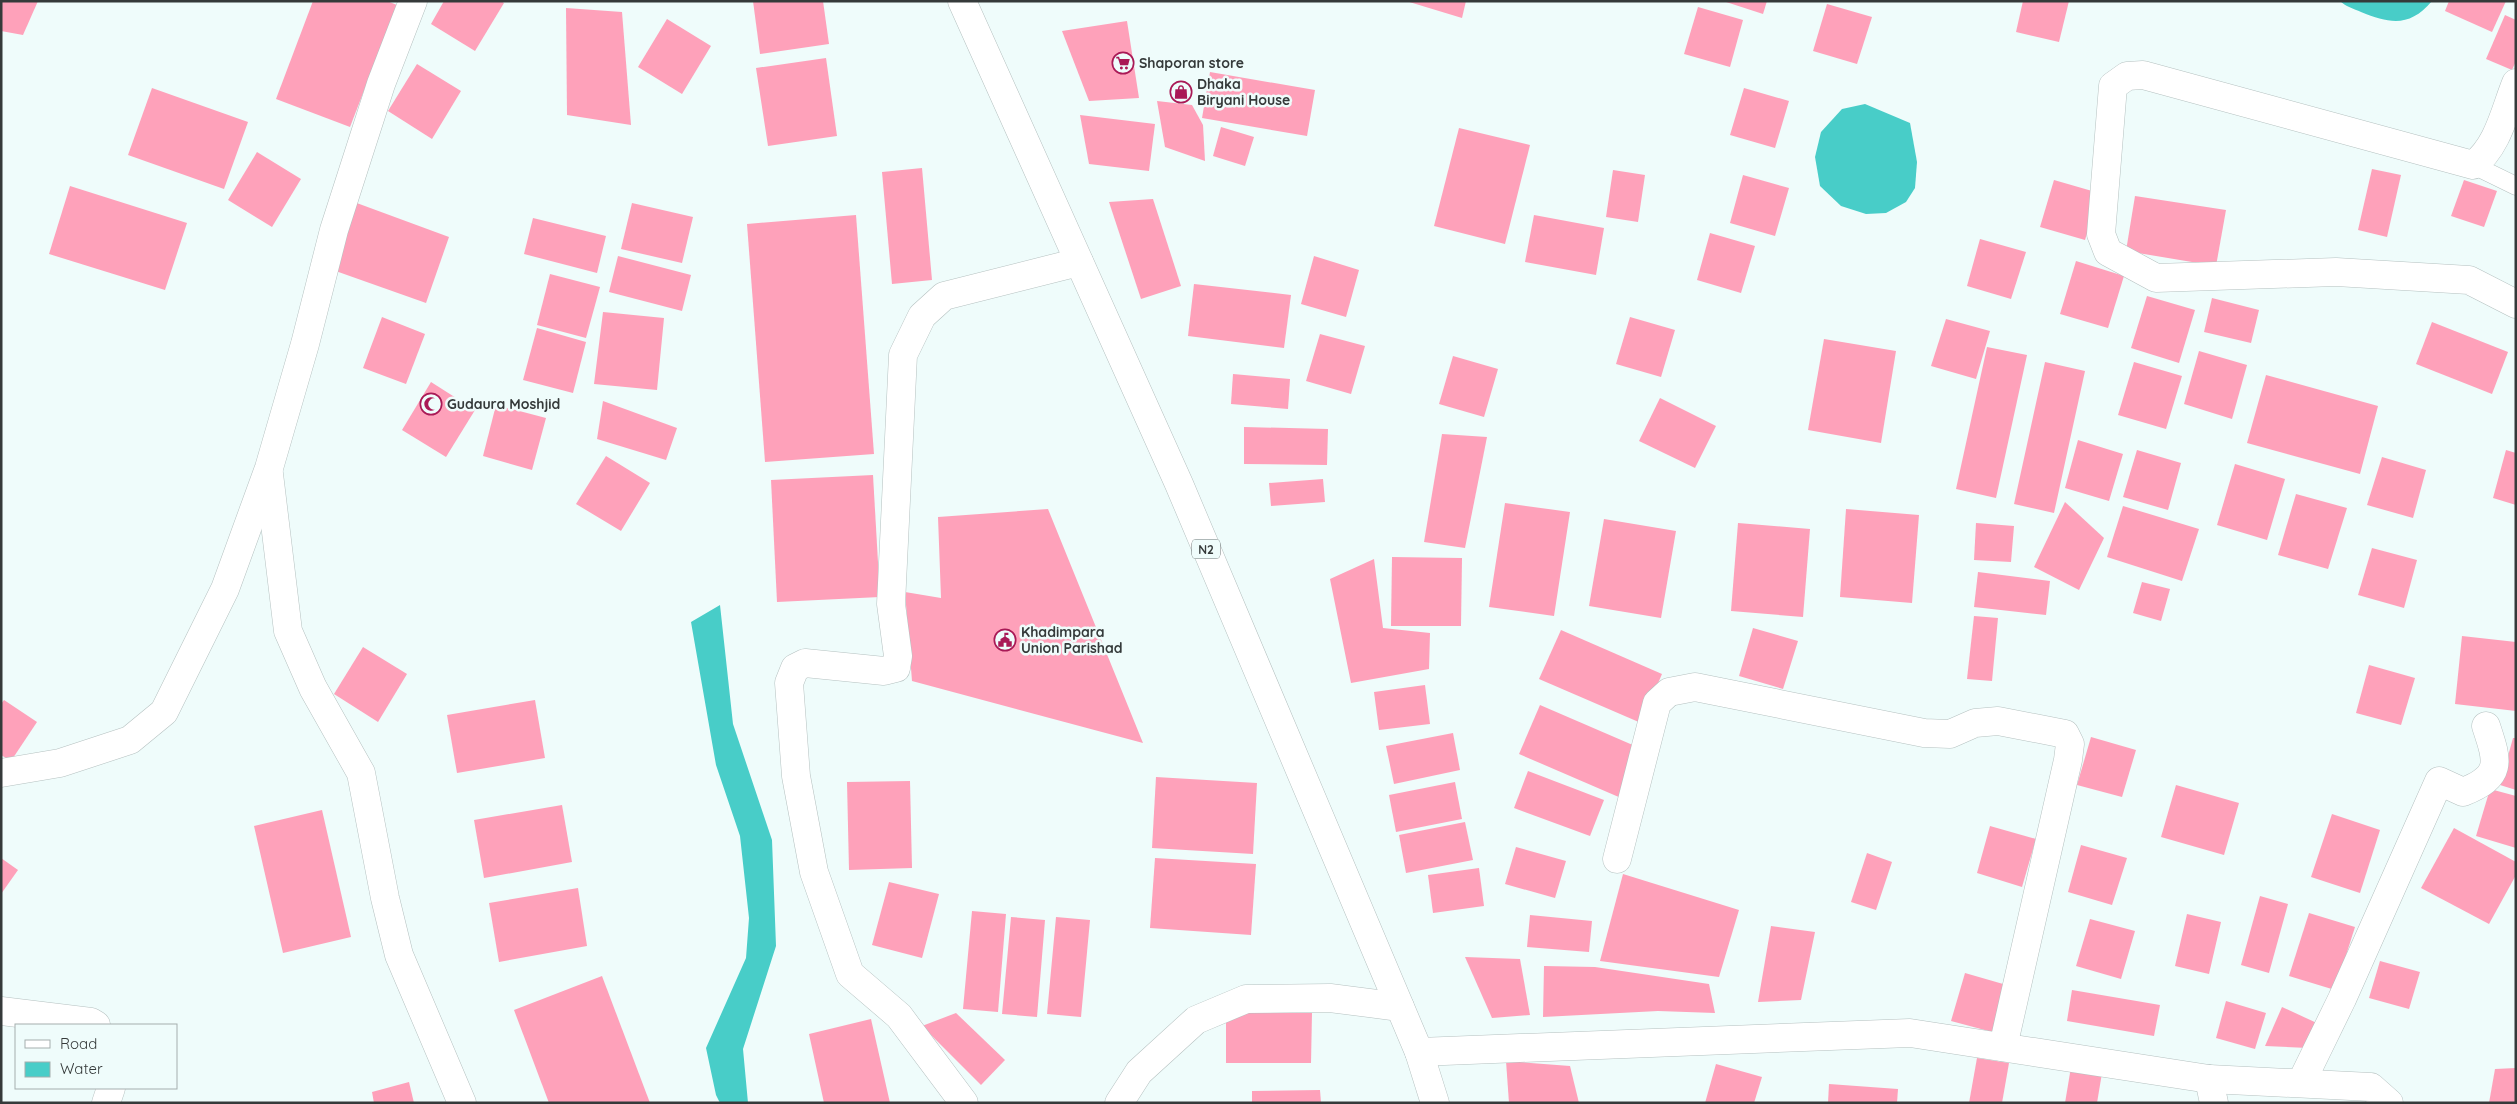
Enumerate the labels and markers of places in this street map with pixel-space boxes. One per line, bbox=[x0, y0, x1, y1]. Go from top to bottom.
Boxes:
supermarket icon: Shaporan store bbox=[1111, 51, 1135, 75]
place label: Shaporan store bbox=[1139, 54, 1244, 72]
place label: Dhaka Biryani House bbox=[1197, 75, 1290, 109]
shop icon: Dhaka Biryani House bbox=[1169, 80, 1193, 104]
mosque icon: Gudaura Moshjid bbox=[419, 392, 443, 416]
place label: Gudaura Moshjid bbox=[447, 395, 560, 413]
place label: Khadimpara Union Parishad bbox=[1021, 623, 1123, 657]
public building icon: Khadimpara Union Parishad bbox=[993, 628, 1017, 652]

